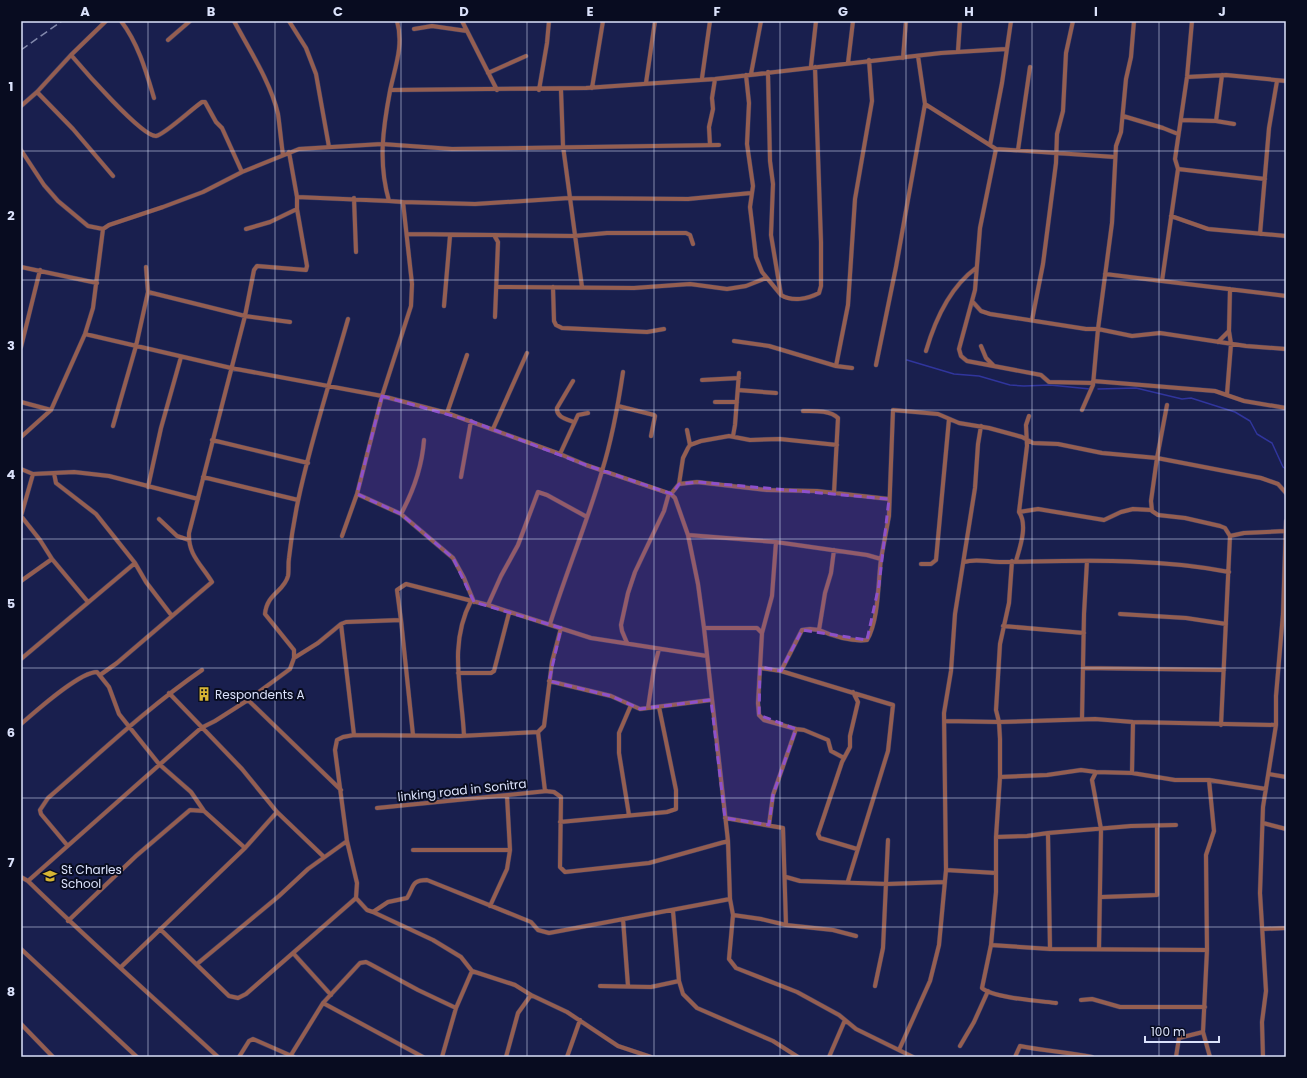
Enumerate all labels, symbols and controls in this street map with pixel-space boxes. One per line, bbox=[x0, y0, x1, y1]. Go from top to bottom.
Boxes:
text: A bbox=[80, 2, 90, 21]
text: B bbox=[207, 2, 216, 21]
text: C bbox=[333, 2, 343, 21]
text: D bbox=[459, 2, 469, 21]
text: E bbox=[586, 2, 594, 21]
text: F bbox=[713, 2, 721, 21]
text: G bbox=[838, 2, 848, 21]
text: H bbox=[964, 2, 974, 21]
text: I bbox=[1094, 2, 1098, 21]
text: J bbox=[1218, 2, 1226, 21]
text: 1 bbox=[9, 77, 13, 96]
text: 2 bbox=[7, 206, 15, 225]
text: 3 bbox=[7, 336, 15, 355]
text: 4 bbox=[7, 465, 16, 484]
text: 5 bbox=[7, 594, 15, 613]
building icon: Respondents A bbox=[196, 686, 212, 702]
place label: Respondents A bbox=[215, 686, 305, 703]
text: 6 bbox=[7, 723, 15, 742]
street label: linking road in Sonitra bbox=[397, 775, 527, 805]
text: 7 bbox=[8, 853, 15, 872]
place label: St Charles School bbox=[61, 861, 122, 892]
school or university icon: St Charles School bbox=[42, 868, 58, 884]
text: 8 bbox=[7, 982, 15, 1001]
scale bar bbox=[1145, 1018, 1219, 1044]
text: 100 m bbox=[1151, 1023, 1185, 1040]

